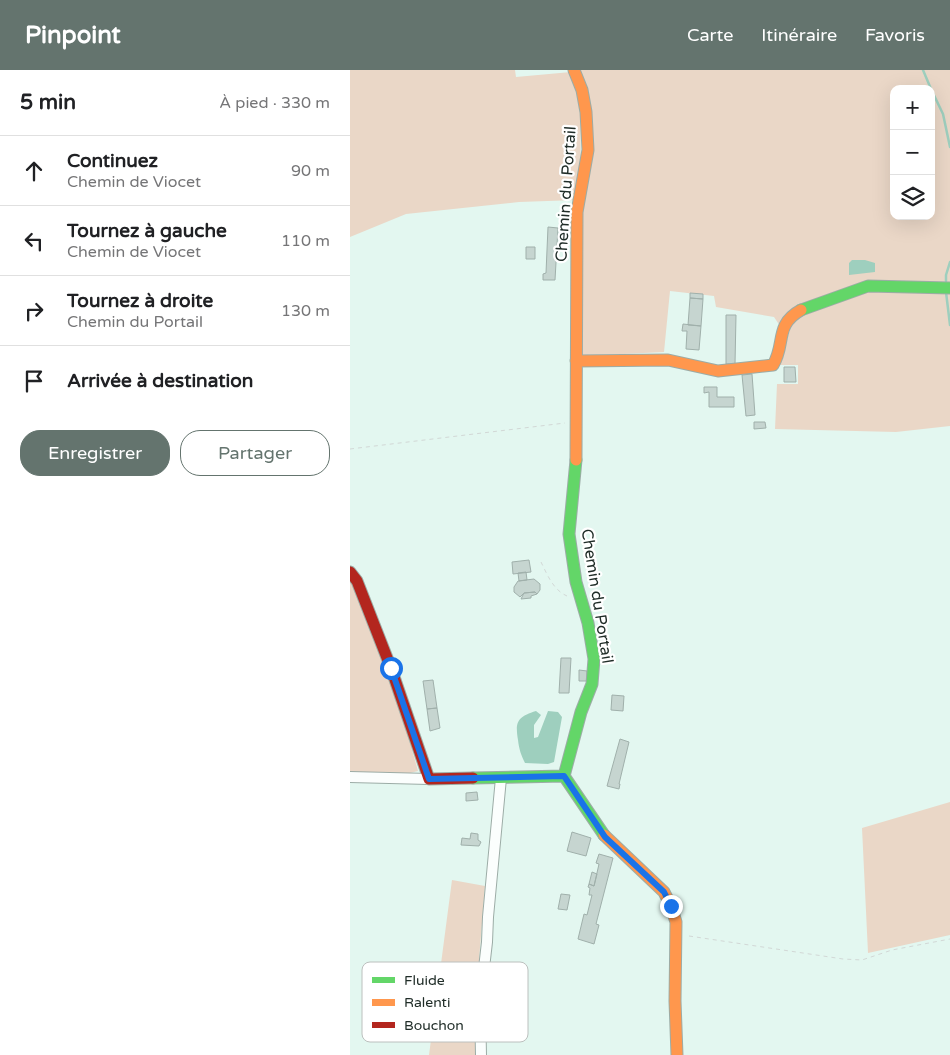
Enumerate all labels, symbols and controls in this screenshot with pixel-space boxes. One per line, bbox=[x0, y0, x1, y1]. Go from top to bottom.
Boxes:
text: Pinpoint bbox=[25, 21, 121, 50]
text: Carte bbox=[687, 24, 733, 46]
text: Itinéraire bbox=[761, 24, 837, 46]
text: Favoris bbox=[865, 24, 925, 46]
map controls bbox=[890, 85, 935, 220]
button: + bbox=[890, 85, 935, 130]
text: 5 min bbox=[20, 90, 76, 115]
text: À pied · 330 m bbox=[219, 93, 330, 113]
street label: Chemin du Portail bbox=[551, 126, 581, 263]
button: − bbox=[890, 130, 935, 175]
text: Continuez bbox=[67, 150, 158, 172]
icon: ahead bbox=[20, 157, 48, 185]
text: 90 m bbox=[291, 161, 330, 181]
text: Chemin de Viocet bbox=[67, 172, 201, 192]
button: layers bbox=[890, 175, 935, 220]
text: Tournez à gauche bbox=[67, 220, 227, 242]
icon: left bbox=[20, 227, 48, 255]
text: 110 m bbox=[281, 231, 330, 251]
text: Chemin de Viocet bbox=[67, 242, 201, 262]
text: Tournez à droite bbox=[67, 290, 213, 312]
icon: right bbox=[20, 297, 48, 325]
text: 130 m bbox=[281, 301, 330, 321]
text: Chemin du Portail bbox=[67, 312, 203, 332]
icon: arrive bbox=[20, 367, 48, 395]
text: Arrivée à destination bbox=[67, 370, 253, 392]
button: Enregistrer bbox=[20, 430, 170, 476]
button: Partager bbox=[180, 430, 330, 476]
street label: Chemin du Portail bbox=[577, 527, 618, 665]
route start bbox=[380, 657, 403, 680]
route end bbox=[660, 895, 683, 918]
legend bbox=[362, 962, 528, 1042]
text: Fluide bbox=[404, 972, 445, 989]
text: Ralenti bbox=[404, 994, 450, 1011]
text: Bouchon bbox=[404, 1017, 464, 1034]

